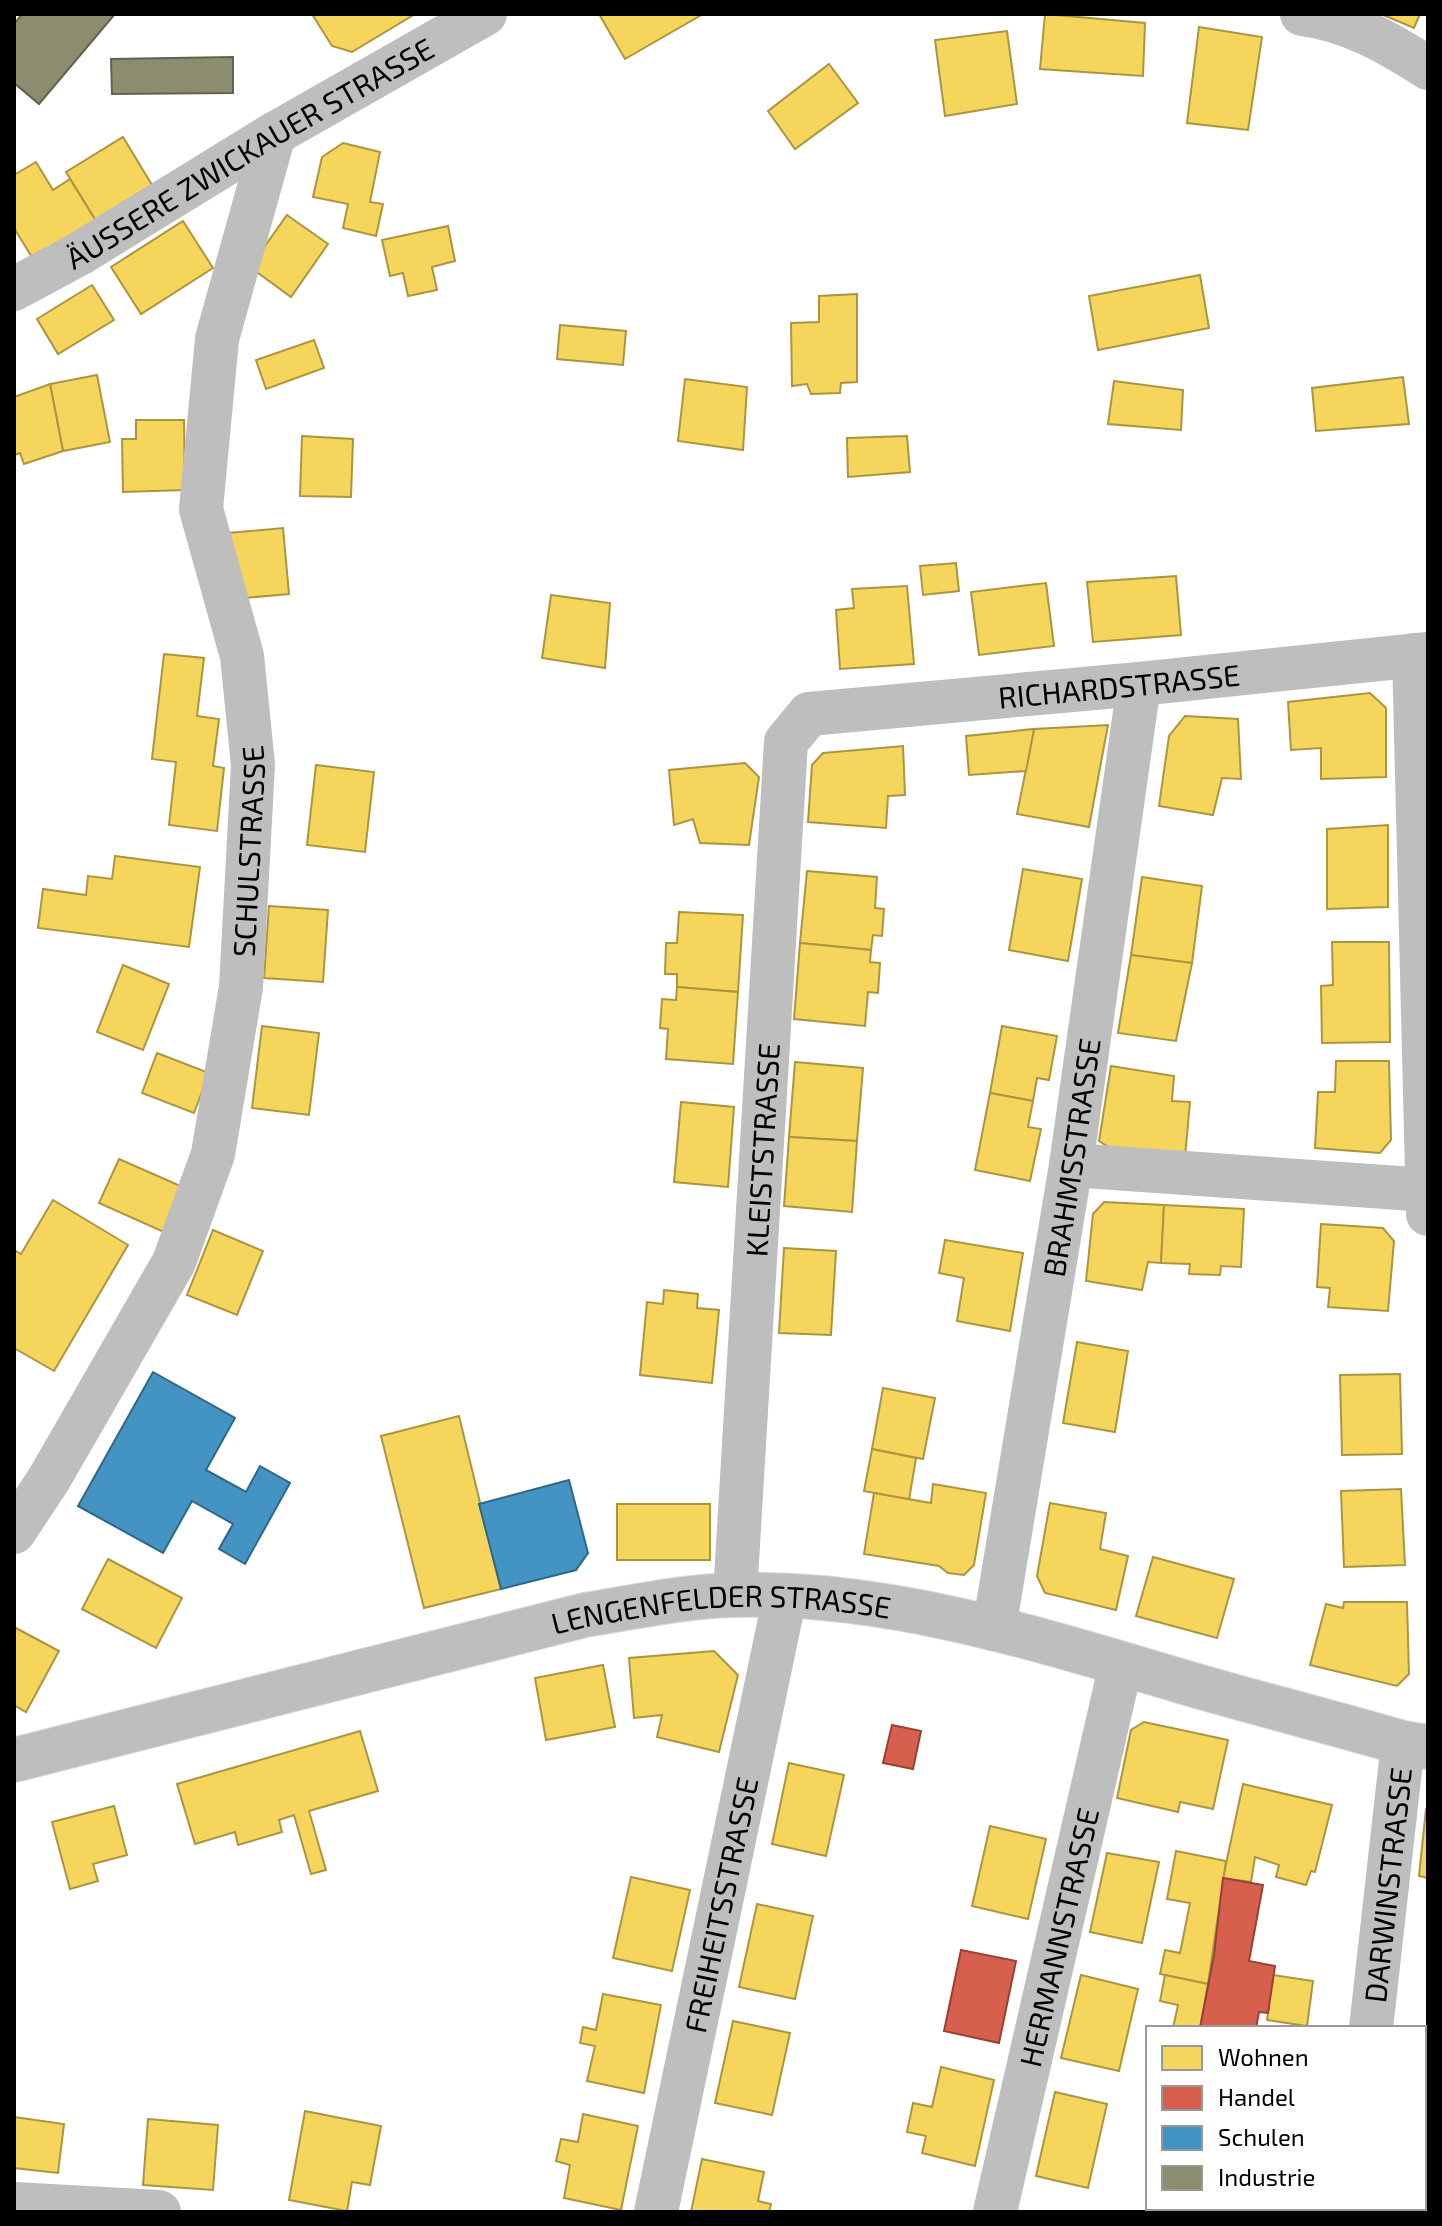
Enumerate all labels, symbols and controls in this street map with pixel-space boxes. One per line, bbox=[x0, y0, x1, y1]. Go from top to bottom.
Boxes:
street label: ÄUSSERE ZWICKAUER STRASSE bbox=[59, 29, 439, 276]
street label: RICHARDSTRASSE bbox=[996, 656, 1242, 715]
street label: SCHULSTRASSE bbox=[225, 744, 271, 958]
street label: BRAHMSSTRASSE bbox=[1035, 1036, 1107, 1279]
street label: KLEISTSTRASSE bbox=[737, 1042, 786, 1258]
street label: LENGENFELDER STRASSE bbox=[547, 1577, 894, 1641]
street label: DARWINSTRASSE bbox=[1356, 1765, 1418, 2004]
street label: FREIHEITSSTRASSE bbox=[676, 1774, 765, 2036]
street label: HERMANNSTRASSE bbox=[1011, 1804, 1105, 2070]
legend bbox=[1146, 2026, 1426, 2210]
text: Wohnen bbox=[1218, 2042, 1309, 2071]
text: Handel bbox=[1218, 2082, 1295, 2111]
text: Schulen bbox=[1218, 2122, 1305, 2151]
text: Industrie bbox=[1218, 2162, 1315, 2191]

